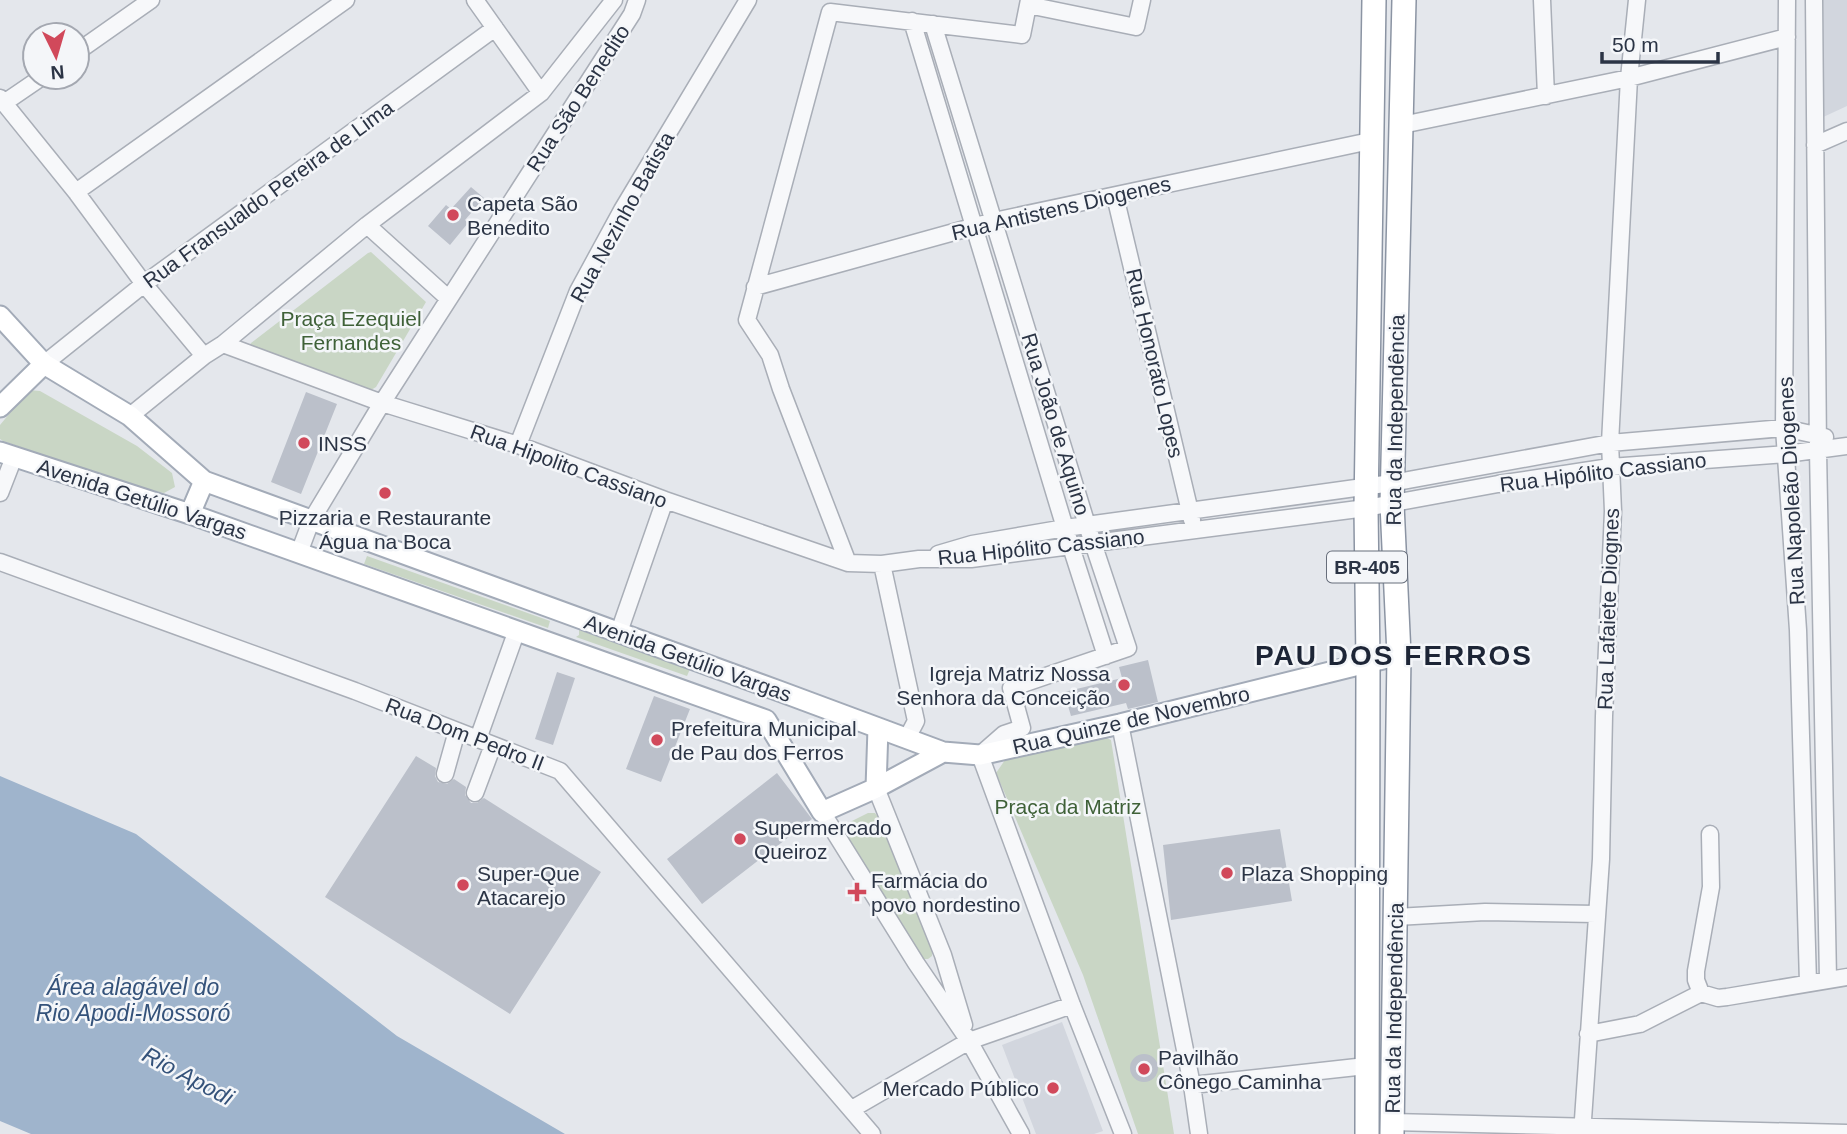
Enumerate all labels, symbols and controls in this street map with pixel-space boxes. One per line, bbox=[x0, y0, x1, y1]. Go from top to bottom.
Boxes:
street label: Rua São Benedito bbox=[522, 20, 634, 176]
north arrow bbox=[21, 21, 91, 91]
scale bar bbox=[1602, 21, 1717, 65]
text: 50 m bbox=[1612, 33, 1659, 56]
text: N bbox=[50, 61, 65, 83]
street label: Rua Fransualdo Pereira de Lima bbox=[138, 95, 398, 293]
street label: Rua Nezinho Batista bbox=[566, 127, 679, 306]
street label: Rua Antistens Diogenes bbox=[949, 172, 1173, 244]
place label: Capeta São Benedito bbox=[467, 192, 578, 239]
marker: Capeta São Benedito bbox=[445, 207, 461, 223]
street label: Rua Honorato Lopes bbox=[1122, 266, 1188, 460]
park label: Praça Ezequiel Fernandes bbox=[280, 307, 422, 354]
street label: Rua da Independência bbox=[1382, 314, 1408, 526]
street label: Rua João de Aquino bbox=[1017, 330, 1095, 518]
street label: Rua Napoleão Diogenes bbox=[1774, 376, 1808, 606]
street label: Rua Hipolito Cassiano bbox=[467, 420, 671, 512]
place label: INSS bbox=[318, 432, 367, 455]
marker: INSS bbox=[296, 435, 312, 451]
street label: Rua Hipólito Cassiano bbox=[1498, 448, 1708, 496]
street label: Avenida Getúlio Vargas bbox=[34, 454, 250, 544]
marker: Pizzaria e Restaurante Água na Boca bbox=[377, 485, 393, 501]
place label: Pizzaria e Restaurante Água na Boca bbox=[279, 506, 491, 553]
street label: Rua Lafaiete Diognes bbox=[1593, 508, 1623, 710]
street label: Rua Hipólito Cassiano bbox=[936, 525, 1146, 569]
road number: BR-405 bbox=[1327, 552, 1407, 582]
street label: Avenida Getúlio Vargas bbox=[581, 610, 795, 706]
district label: PAU DOS FERROS bbox=[1255, 640, 1533, 671]
place label: Igreja Matriz Nossa Senhora da Conceição bbox=[896, 662, 1110, 709]
marker: Igreja Matriz Nossa Senhora da Conceição bbox=[1116, 677, 1132, 693]
street label: Rua Quinze de Novembro bbox=[1010, 681, 1252, 759]
street label: Rua Dom Pedro II bbox=[382, 693, 548, 775]
place label: Prefeitura Municipal de Pau dos Ferros bbox=[671, 717, 857, 764]
marker: Prefeitura Municipal de Pau dos Ferros bbox=[649, 732, 665, 748]
park label: Praça da Matriz bbox=[994, 795, 1142, 818]
place label: Supermercado Queiroz bbox=[754, 816, 892, 863]
marker: Supermercado Queiroz bbox=[732, 831, 748, 847]
place label: Super-Que Atacarejo bbox=[477, 862, 580, 909]
place label: Plaza Shopping bbox=[1241, 862, 1388, 885]
marker: Plaza Shopping bbox=[1219, 865, 1235, 881]
place label: Farmácia do povo nordestino bbox=[871, 869, 1020, 916]
marker: Super-Que Atacarejo bbox=[455, 877, 471, 893]
marker: Farmácia do povo nordestino bbox=[849, 884, 865, 900]
street label: Rua da Independência bbox=[1381, 902, 1407, 1114]
water label: Área alagável do Rio Apodi-Mossoró bbox=[36, 974, 231, 1026]
water label: Rio Apodi bbox=[138, 1041, 239, 1111]
place label: Pavilhão Cônego Caminha bbox=[1158, 1046, 1322, 1093]
marker: Pavilhão Cônego Caminha bbox=[1136, 1061, 1152, 1077]
place label: Mercado Público bbox=[883, 1077, 1039, 1100]
marker: Mercado Público bbox=[1045, 1080, 1061, 1096]

